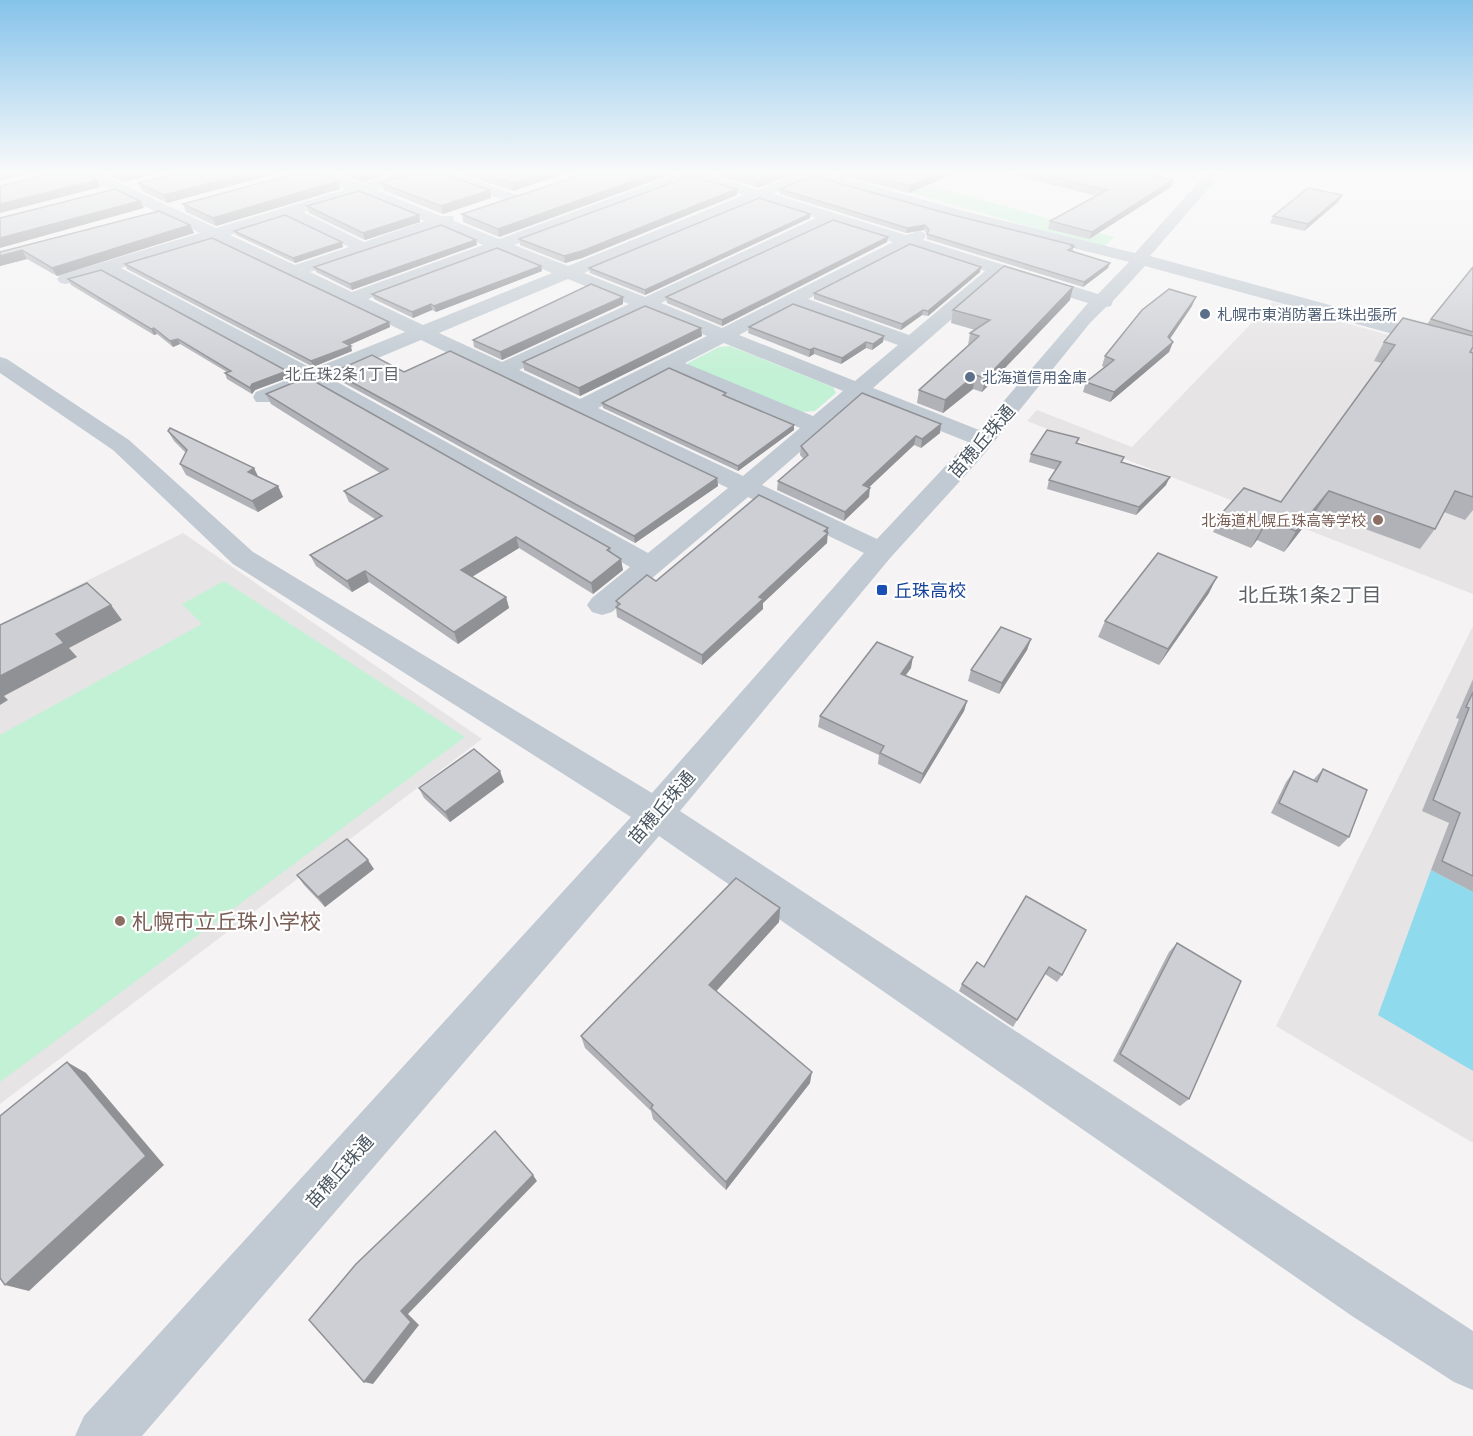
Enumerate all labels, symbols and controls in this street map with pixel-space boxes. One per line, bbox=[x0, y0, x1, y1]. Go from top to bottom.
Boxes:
place label: 札幌市東消防署丘珠出張所 bbox=[1217, 304, 1397, 324]
marker: 札幌市東消防署丘珠出張所 bbox=[1198, 307, 1212, 321]
district label: 北丘珠2条1丁目 bbox=[285, 363, 399, 385]
place label: 北海道信用金庫 bbox=[982, 367, 1087, 387]
marker: 北海道信用金庫 bbox=[963, 370, 977, 384]
street label: 苗穂丘珠通 bbox=[942, 399, 1020, 483]
place label: 北海道札幌丘珠高等学校 bbox=[1201, 510, 1366, 530]
marker: 北海道札幌丘珠高等学校 bbox=[1371, 513, 1385, 527]
place label: 丘珠高校 bbox=[894, 578, 966, 602]
district label: 北丘珠1条2丁目 bbox=[1239, 581, 1381, 608]
marker: 丘珠高校 bbox=[875, 583, 889, 597]
street label: 苗穂丘珠通 bbox=[622, 765, 700, 849]
place label: 札幌市立丘珠小学校 bbox=[132, 907, 321, 935]
marker: 札幌市立丘珠小学校 bbox=[113, 914, 127, 928]
street label: 苗穂丘珠通 bbox=[300, 1130, 378, 1212]

